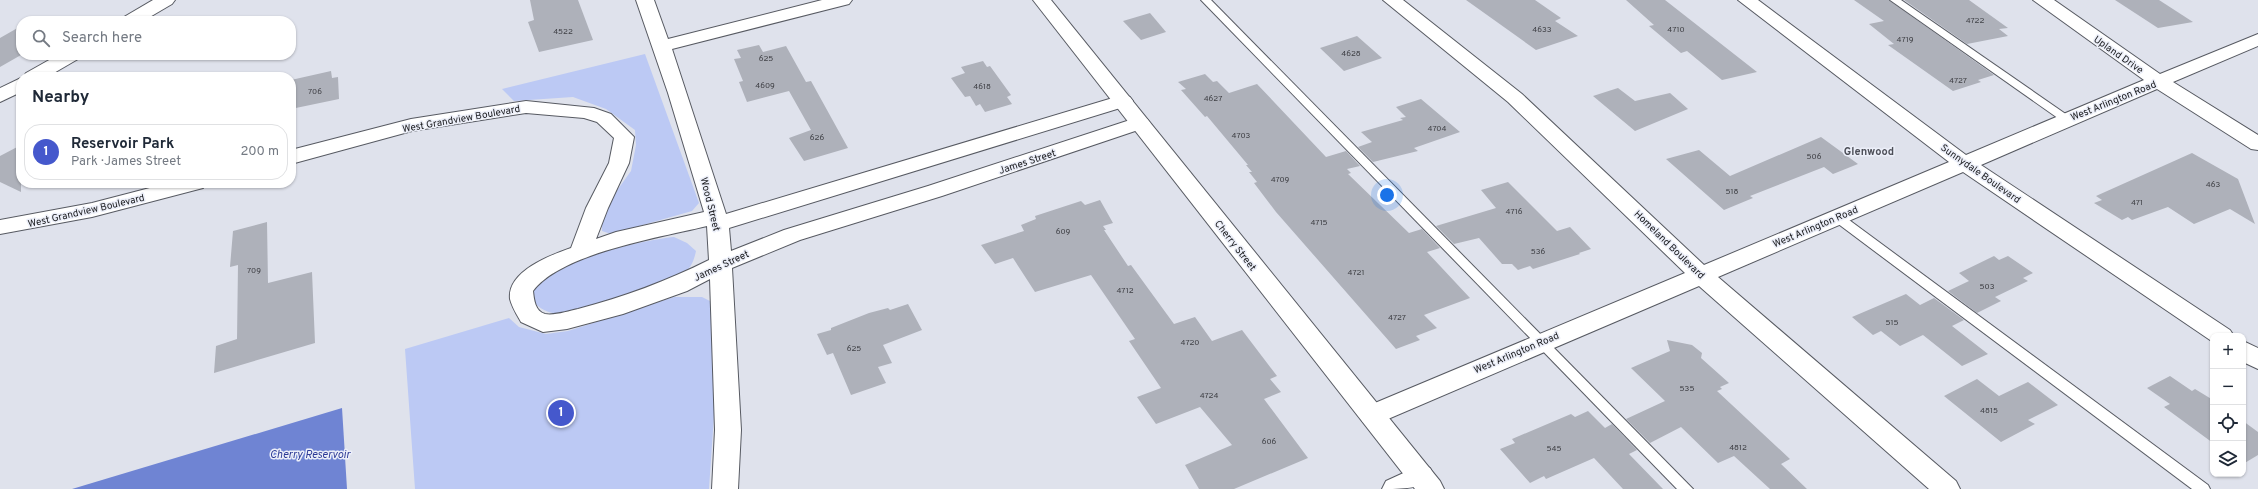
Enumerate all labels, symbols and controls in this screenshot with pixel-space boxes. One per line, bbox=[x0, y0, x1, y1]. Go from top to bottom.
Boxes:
search box bbox=[16, 16, 296, 60]
house number: 4722 bbox=[1966, 16, 1984, 26]
house number: 4633 bbox=[1532, 25, 1552, 35]
house number: 4710 bbox=[1667, 25, 1685, 35]
icon: search bbox=[30, 27, 52, 49]
house number: 4522 bbox=[553, 27, 573, 37]
text: Search here bbox=[62, 29, 142, 48]
street label: Upland Drive bbox=[2091, 33, 2146, 77]
house number: 4719 bbox=[1897, 35, 1914, 45]
house number: 4628 bbox=[1341, 49, 1361, 59]
house number: 625 bbox=[759, 54, 773, 64]
house number: 4727 bbox=[1949, 76, 1967, 86]
street label: West Arlington Road bbox=[2069, 78, 2158, 125]
house number: 4609 bbox=[755, 81, 775, 91]
house number: 4618 bbox=[973, 82, 991, 92]
text: Nearby bbox=[32, 87, 89, 109]
house number: 706 bbox=[308, 87, 322, 97]
house number: 4627 bbox=[1204, 94, 1222, 104]
street label: West Grandview Boulevard bbox=[401, 103, 521, 136]
house number: 4704 bbox=[1428, 124, 1446, 134]
house number: 4703 bbox=[1232, 131, 1251, 141]
house number: 626 bbox=[810, 133, 824, 143]
text: Reservoir Park bbox=[71, 135, 174, 154]
street label: Sunnydale Boulevard bbox=[1938, 142, 2023, 207]
text: 1 bbox=[43, 144, 49, 160]
text: 200 m bbox=[240, 144, 279, 160]
district label: Glenwood bbox=[1844, 145, 1894, 159]
street label: James Street bbox=[997, 147, 1058, 178]
house number: 506 bbox=[1807, 152, 1822, 162]
text: Park · James Street bbox=[71, 154, 181, 170]
house number: 4709 bbox=[1271, 175, 1290, 185]
street label: Wood Street bbox=[697, 176, 723, 233]
house number: 463 bbox=[2206, 180, 2220, 190]
your location bbox=[1377, 185, 1397, 205]
house number: 518 bbox=[1726, 187, 1739, 197]
street label: West Grandview Boulevard bbox=[27, 192, 146, 231]
house number: 471 bbox=[2131, 198, 2143, 208]
street label: West Arlington Road bbox=[1771, 204, 1860, 251]
house number: 4716 bbox=[1506, 207, 1523, 217]
street label: Homeland Boulevard bbox=[1631, 208, 1707, 282]
street label: Cherry Street bbox=[1211, 218, 1259, 274]
house number: 4715 bbox=[1310, 218, 1328, 228]
house number: 609 bbox=[1056, 227, 1071, 237]
house number: 536 bbox=[1531, 247, 1546, 257]
street label: James Street bbox=[692, 248, 751, 285]
house number: 709 bbox=[247, 266, 261, 276]
house number: 4721 bbox=[1348, 268, 1364, 278]
house number: 503 bbox=[1980, 282, 1995, 292]
house number: 4712 bbox=[1116, 286, 1134, 296]
house number: 4727 bbox=[1388, 313, 1406, 323]
house number: 515 bbox=[1886, 318, 1898, 328]
street label: West Arlington Road bbox=[1472, 330, 1561, 377]
map controls bbox=[2210, 333, 2246, 477]
button: + bbox=[2210, 333, 2246, 369]
house number: 4720 bbox=[1181, 338, 1199, 348]
house number: 625 bbox=[847, 344, 861, 354]
button: − bbox=[2210, 369, 2246, 405]
house number: 535 bbox=[1680, 384, 1694, 394]
house number: 4724 bbox=[1200, 391, 1218, 401]
pin: 1 bbox=[548, 398, 574, 428]
button: locate bbox=[2210, 405, 2246, 441]
house number: 4815 bbox=[1980, 406, 1998, 416]
house number: 606 bbox=[1262, 437, 1277, 447]
button: layers bbox=[2210, 441, 2246, 477]
house number: 4812 bbox=[1729, 443, 1747, 453]
house number: 545 bbox=[1546, 444, 1562, 454]
water label: Cherry Reservoir bbox=[270, 448, 351, 462]

